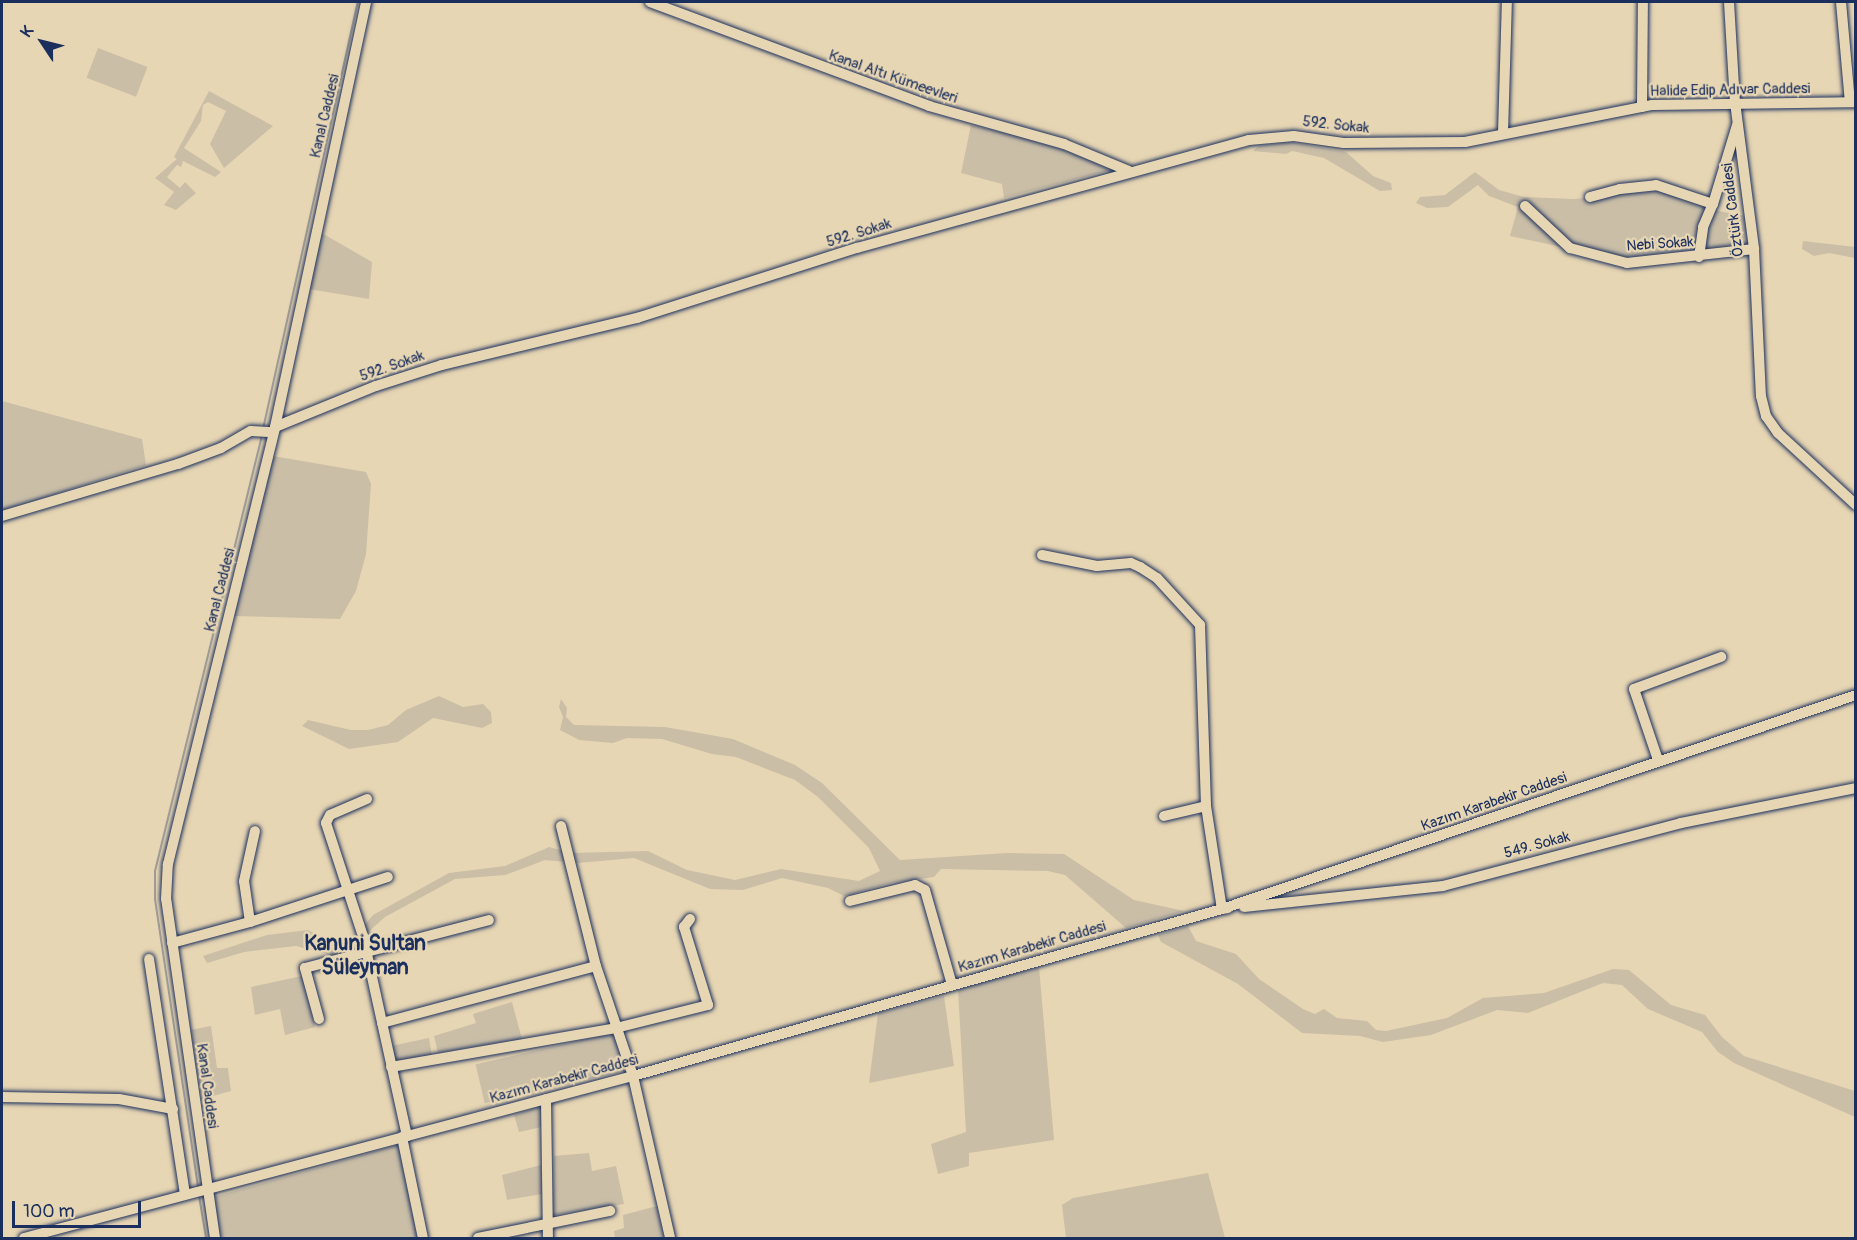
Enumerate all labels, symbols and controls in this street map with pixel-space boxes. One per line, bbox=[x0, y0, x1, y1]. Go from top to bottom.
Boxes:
north arrow bbox=[12, 12, 72, 72]
text: K bbox=[16, 22, 38, 41]
street label: Kanal Altı Kümeevleri bbox=[826, 46, 960, 108]
street label: Kanal Caddesi bbox=[307, 72, 343, 160]
street label: Halide Edip Adıvar Caddesi bbox=[1650, 80, 1810, 100]
street label: 592. Sokak bbox=[1302, 113, 1370, 137]
street label: Öztürk Caddesi bbox=[1718, 162, 1748, 258]
street label: 592. Sokak bbox=[824, 215, 894, 251]
street label: Nebi Sokak bbox=[1626, 233, 1694, 255]
street label: 592. Sokak bbox=[357, 347, 427, 385]
street label: Kanal Caddesi bbox=[201, 546, 239, 634]
street label: Kazım Karabekir Caddesi bbox=[1419, 769, 1569, 835]
street label: 549. Sokak bbox=[1502, 828, 1572, 862]
street label: Kazım Karabekir Caddesi bbox=[956, 917, 1108, 977]
district label: Kanuni Sultan Süleyman bbox=[304, 931, 426, 981]
street label: Kanal Caddesi bbox=[192, 1042, 222, 1130]
street label: Kazım Karabekir Caddesi bbox=[488, 1051, 640, 1107]
scale bar bbox=[15, 1189, 144, 1227]
text: 100 m bbox=[23, 1200, 75, 1223]

